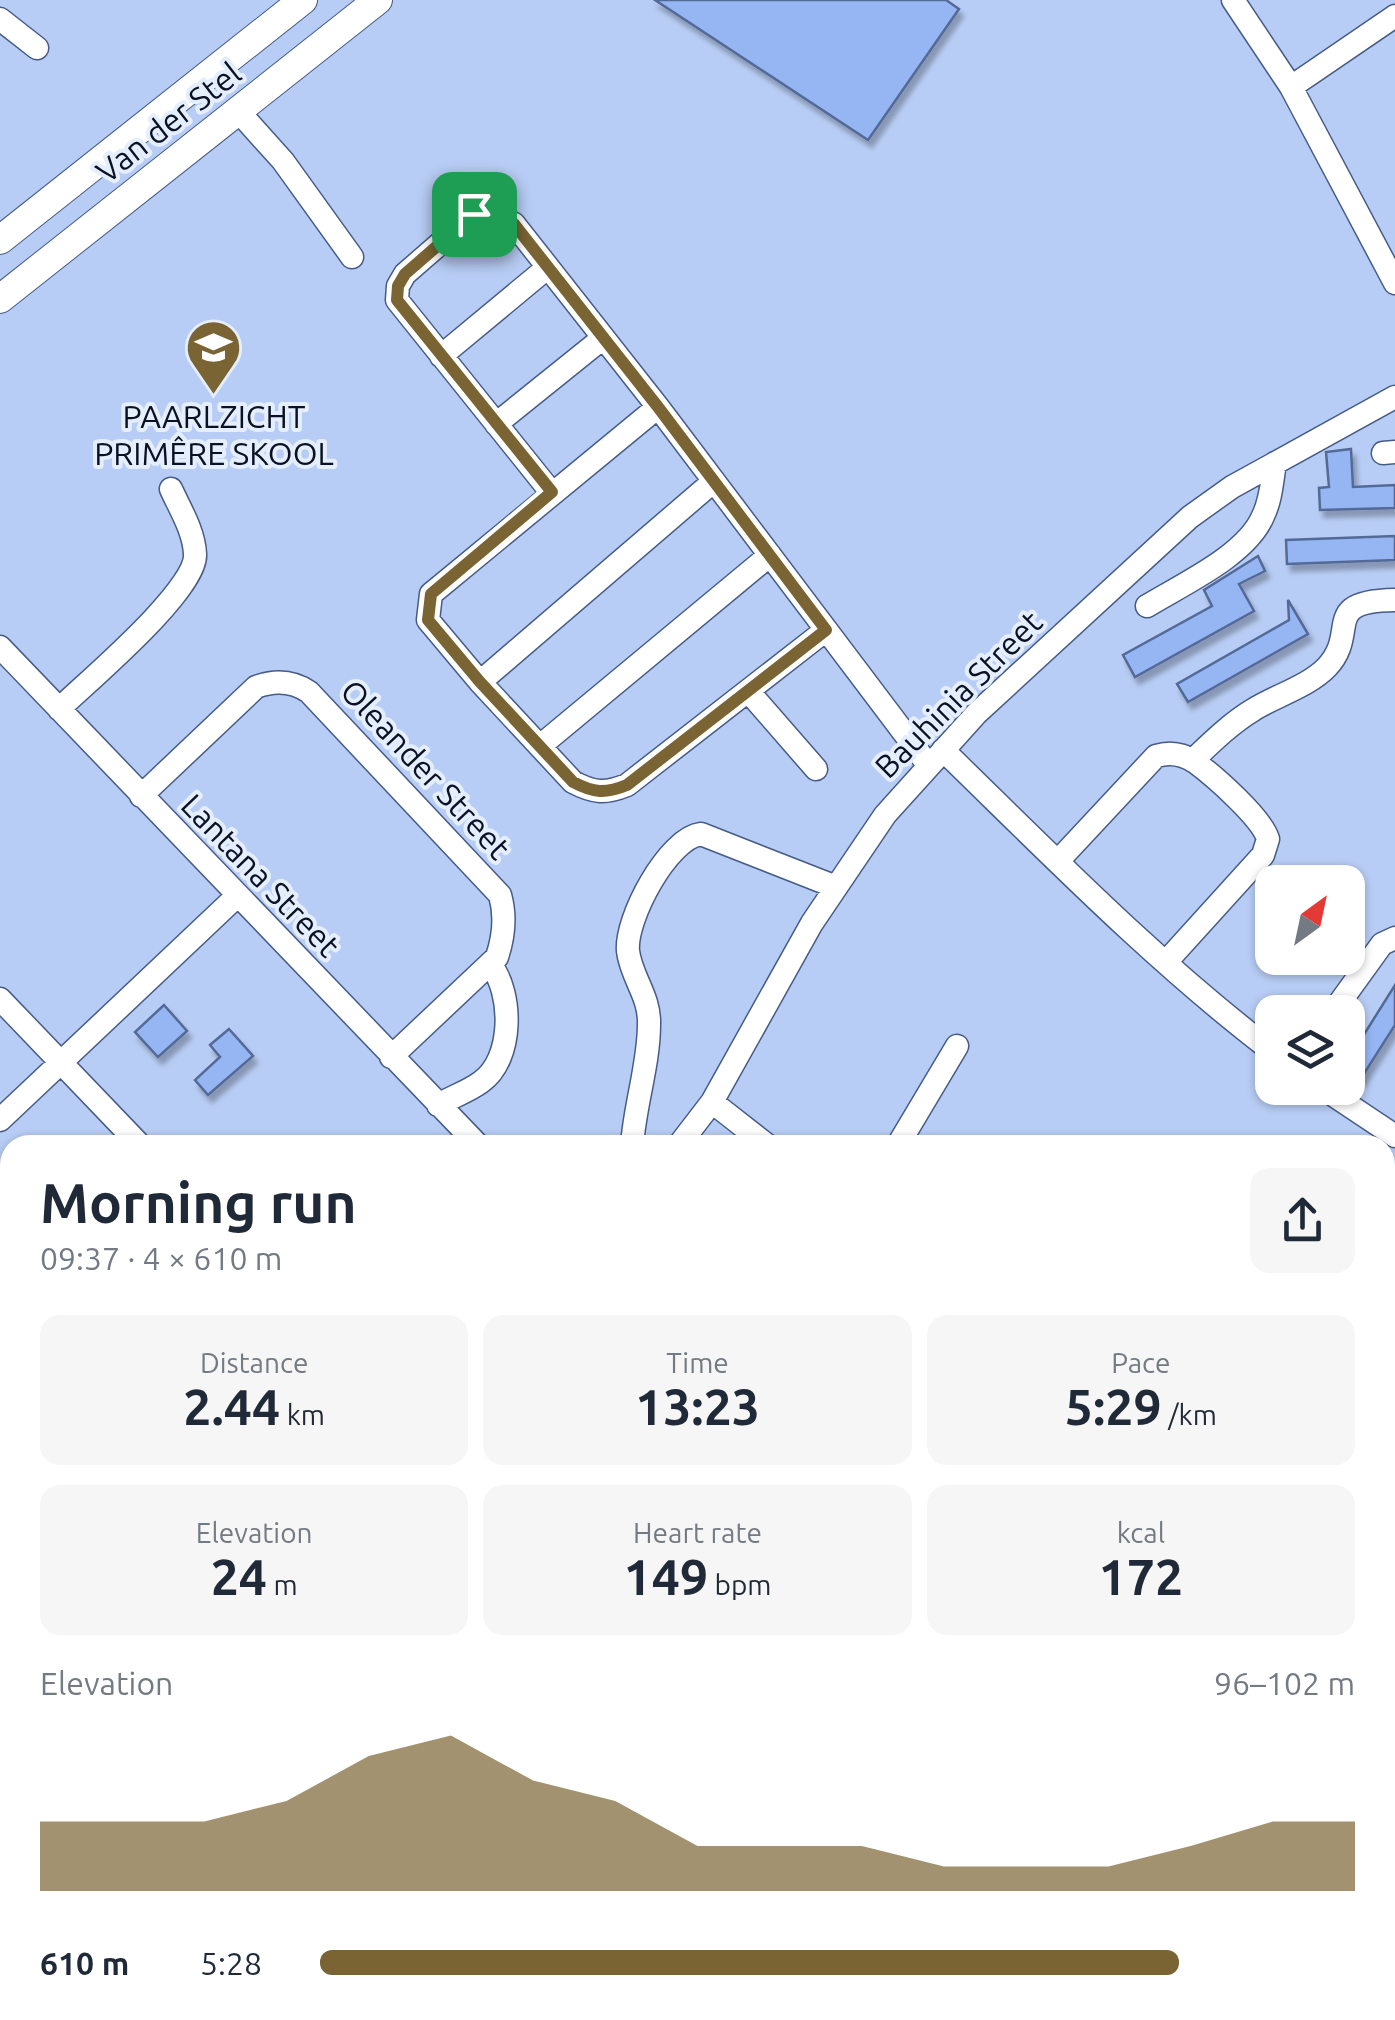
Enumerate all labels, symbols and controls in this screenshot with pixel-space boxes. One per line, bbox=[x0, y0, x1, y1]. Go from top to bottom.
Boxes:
street label: Van der Stel bbox=[89, 55, 247, 189]
pin bbox=[432, 172, 517, 257]
icon: arrive bbox=[447, 187, 502, 242]
school or university icon: PAARLZICHT PRIMÊRE SKOOL bbox=[184, 317, 244, 396]
place label: PAARLZICHT PRIMÊRE SKOOL bbox=[94, 398, 334, 471]
street label: Bauhinia Street bbox=[867, 603, 1049, 785]
street label: Oleander Street bbox=[334, 672, 518, 866]
street label: Lantana Street bbox=[175, 786, 348, 964]
north arrow bbox=[1255, 865, 1365, 975]
map controls bbox=[1255, 865, 1365, 1105]
button: layers bbox=[1255, 995, 1365, 1105]
button: share bbox=[1250, 1168, 1355, 1273]
text: Morning run bbox=[40, 1172, 357, 1233]
text: 09:37 · 4 × 610 m bbox=[40, 1240, 282, 1276]
text: Distance bbox=[200, 1347, 308, 1378]
text: Time bbox=[666, 1347, 729, 1378]
text: Pace bbox=[1111, 1347, 1170, 1378]
text: 2.44 bbox=[183, 1378, 280, 1434]
text: 13:23 bbox=[635, 1378, 760, 1434]
text: 5:29 bbox=[1065, 1378, 1162, 1434]
text: km bbox=[280, 1399, 325, 1430]
text: /km bbox=[1162, 1399, 1217, 1430]
text: Elevation bbox=[196, 1517, 313, 1548]
text: Heart rate bbox=[633, 1517, 762, 1548]
text: kcal bbox=[1117, 1517, 1165, 1548]
text: 24 bbox=[211, 1548, 267, 1604]
text: 149 bbox=[624, 1548, 708, 1604]
text: 172 bbox=[1099, 1548, 1183, 1604]
text: m bbox=[267, 1569, 298, 1600]
text: bpm bbox=[708, 1569, 771, 1600]
text: Elevation bbox=[40, 1665, 173, 1701]
text: 96–102 m bbox=[1214, 1665, 1355, 1701]
text: 610 m bbox=[40, 1945, 129, 1981]
text: 5:28 bbox=[200, 1945, 262, 1981]

